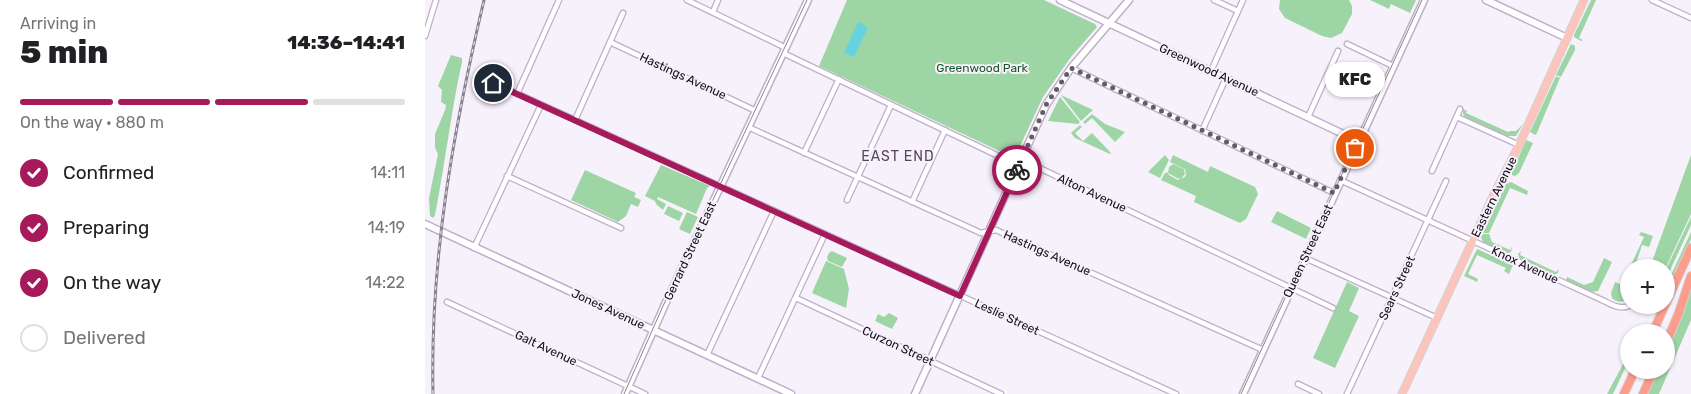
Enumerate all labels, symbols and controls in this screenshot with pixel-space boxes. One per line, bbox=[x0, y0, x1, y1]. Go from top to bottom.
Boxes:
text: Arriving in bbox=[20, 14, 96, 33]
text: 14:36–14:41 bbox=[287, 31, 405, 54]
text: 5 min bbox=[20, 33, 108, 71]
street label: Greenwood Avenue bbox=[1157, 41, 1261, 99]
street label: Hastings Avenue bbox=[637, 50, 729, 102]
park label: Greenwood Park bbox=[936, 61, 1029, 75]
pin bbox=[472, 62, 514, 104]
callout: KFC bbox=[1325, 63, 1385, 98]
icon: home bbox=[479, 69, 507, 97]
text: KFC bbox=[1339, 70, 1371, 89]
text: On the way · 880 m bbox=[20, 113, 164, 132]
pin bbox=[1334, 127, 1376, 169]
icon: bag bbox=[1341, 134, 1369, 162]
courier bbox=[992, 145, 1042, 195]
district label: EAST END bbox=[861, 148, 935, 165]
street label: Eastern Avenue bbox=[1468, 154, 1520, 240]
icon: bike bbox=[1003, 156, 1031, 184]
icon: check bbox=[20, 159, 48, 187]
text: Confirmed bbox=[63, 161, 154, 184]
text: 14:11 bbox=[370, 163, 405, 182]
street label: Alton Avenue bbox=[1055, 171, 1129, 215]
street label: Gerrard Street East bbox=[661, 199, 719, 303]
street label: Queen Street East bbox=[1280, 202, 1336, 300]
icon: check bbox=[20, 214, 48, 242]
text: Preparing bbox=[63, 216, 149, 239]
text: 14:19 bbox=[368, 218, 405, 237]
street label: Hastings Avenue bbox=[1001, 227, 1093, 279]
street label: Knox Avenue bbox=[1489, 243, 1561, 287]
street label: Sears Street bbox=[1376, 253, 1418, 322]
map controls bbox=[1620, 259, 1675, 379]
button: + bbox=[1620, 259, 1675, 314]
icon: check bbox=[20, 269, 48, 297]
text: On the way bbox=[63, 271, 161, 294]
text: 14:22 bbox=[365, 273, 405, 292]
street label: Jones Avenue bbox=[569, 286, 647, 332]
street label: Leslie Street bbox=[972, 296, 1042, 338]
street label: Curzon Street bbox=[860, 323, 936, 369]
button: − bbox=[1620, 324, 1675, 379]
text: Delivered bbox=[63, 326, 146, 349]
street label: Galt Avenue bbox=[513, 327, 580, 369]

